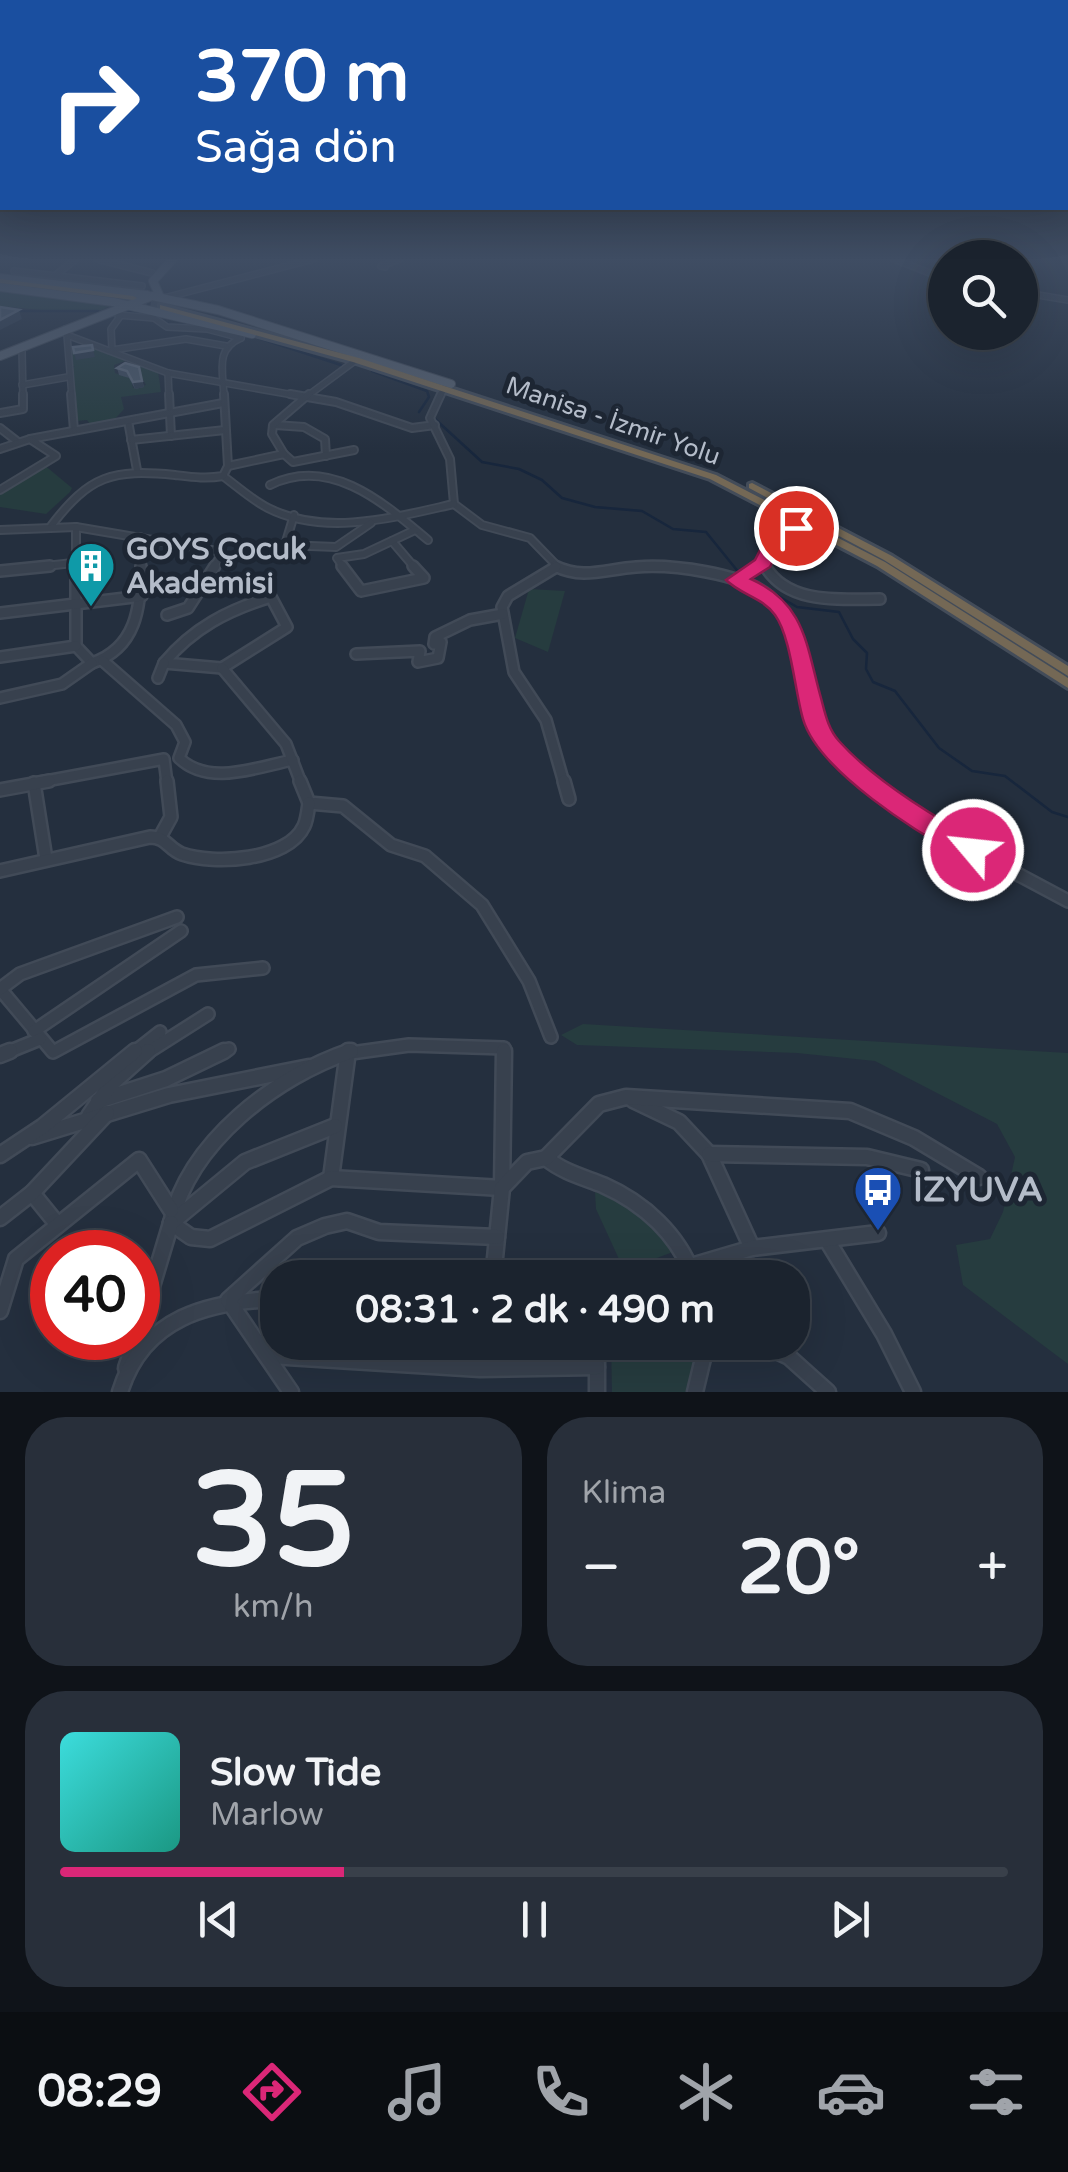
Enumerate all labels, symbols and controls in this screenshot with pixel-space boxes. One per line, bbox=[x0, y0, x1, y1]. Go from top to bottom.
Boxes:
text: 370 m bbox=[195, 36, 409, 120]
icon: right bbox=[30, 40, 160, 170]
text: Sağa dön bbox=[195, 121, 397, 175]
map controls bbox=[928, 240, 1038, 350]
button: search bbox=[928, 240, 1038, 350]
street label: Manisa - İzmir Yolu bbox=[502, 370, 724, 472]
pin bbox=[754, 486, 839, 571]
icon: arrive bbox=[769, 501, 824, 556]
place label: GOYS Çocuk Akademisi bbox=[126, 531, 306, 602]
building icon: GOYS Çocuk Akademisi bbox=[65, 540, 117, 608]
position arrow bbox=[921, 798, 1025, 902]
bus stop icon: İZYUVA bbox=[852, 1164, 904, 1232]
place label: İZYUVA bbox=[913, 1169, 1043, 1211]
speed limit sign: 40 bbox=[30, 1230, 160, 1360]
text: 08:31 · 2 dk · 490 m bbox=[355, 1287, 715, 1333]
text: 35 bbox=[192, 1445, 355, 1601]
text: Klima bbox=[582, 1474, 666, 1512]
text: 20° bbox=[738, 1523, 860, 1613]
text: − bbox=[582, 1535, 621, 1601]
text: + bbox=[977, 1535, 1008, 1601]
text: km/h bbox=[233, 1588, 313, 1626]
text: Slow Tide bbox=[210, 1750, 381, 1796]
text: Marlow bbox=[210, 1796, 324, 1834]
icon: previous bbox=[191, 1892, 246, 1947]
icon: pause bbox=[507, 1892, 562, 1947]
icon: next bbox=[823, 1892, 878, 1947]
icon: directions bbox=[237, 2057, 307, 2127]
icon: music bbox=[382, 2057, 452, 2127]
icon: phone bbox=[526, 2057, 596, 2127]
icon: climate bbox=[671, 2057, 741, 2127]
icon: car bbox=[816, 2057, 886, 2127]
icon: filters bbox=[961, 2057, 1031, 2127]
text: 08:29 bbox=[37, 2065, 162, 2119]

